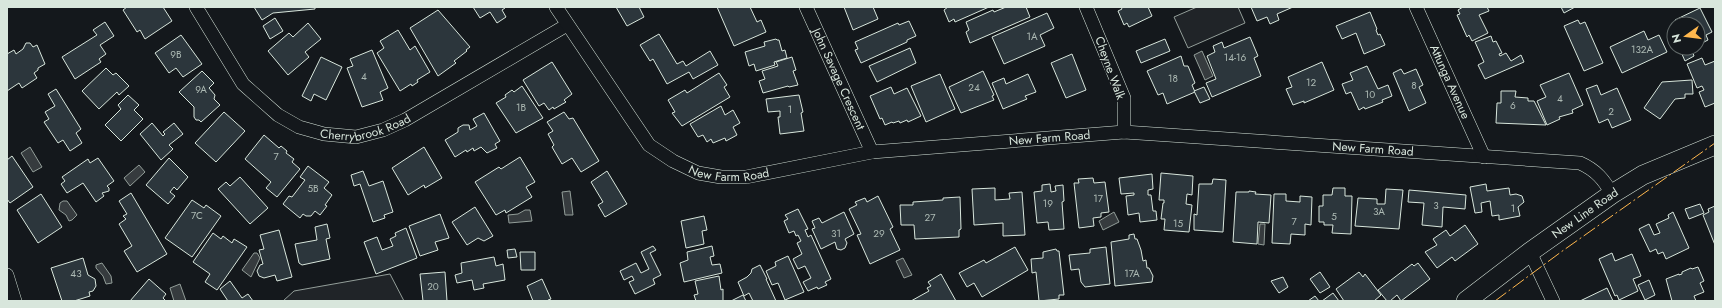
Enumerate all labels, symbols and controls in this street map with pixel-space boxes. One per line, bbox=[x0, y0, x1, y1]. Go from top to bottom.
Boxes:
north arrow bbox=[1666, 16, 1706, 56]
street label: John Savage Crescent bbox=[807, 23, 870, 133]
house number: 1A bbox=[1026, 29, 1038, 44]
text: N bbox=[1667, 32, 1685, 45]
street label: Cheyne Walk bbox=[1090, 34, 1130, 103]
street label: Attunga Avenue bbox=[1425, 42, 1475, 122]
house number: 132A bbox=[1631, 42, 1654, 57]
house number: 9B bbox=[170, 47, 182, 62]
house number: 14-16 bbox=[1224, 50, 1247, 65]
house number: 4 bbox=[361, 69, 367, 84]
house number: 18 bbox=[1168, 71, 1178, 86]
house number: 12 bbox=[1306, 75, 1316, 90]
house number: 8 bbox=[1411, 78, 1417, 93]
house number: 24 bbox=[968, 80, 980, 95]
house number: 9A bbox=[195, 82, 207, 97]
house number: 10 bbox=[1365, 87, 1375, 102]
house number: 4 bbox=[1557, 91, 1563, 106]
house number: 6 bbox=[1510, 98, 1516, 113]
house number: 1B bbox=[516, 100, 526, 115]
house number: 1 bbox=[788, 102, 792, 117]
house number: 2 bbox=[1608, 104, 1614, 119]
street label: Cherrybrook Road bbox=[319, 110, 414, 146]
street label: New Farm Road bbox=[1008, 126, 1091, 150]
street label: New Farm Road bbox=[1332, 137, 1414, 161]
house number: 7 bbox=[273, 149, 279, 164]
street label: New Farm Road bbox=[685, 161, 771, 186]
house number: 5B bbox=[307, 181, 319, 196]
street label: New Line Road bbox=[1548, 183, 1622, 243]
house number: 17 bbox=[1093, 191, 1104, 206]
house number: 19 bbox=[1043, 196, 1053, 211]
house number: 3 bbox=[1433, 198, 1439, 213]
house number: 1 bbox=[1511, 201, 1515, 216]
house number: 3A bbox=[1373, 204, 1385, 219]
house number: 7C bbox=[191, 208, 203, 223]
house number: 5 bbox=[1331, 209, 1337, 224]
house number: 27 bbox=[925, 210, 936, 225]
house number: 7 bbox=[1291, 214, 1297, 229]
house number: 15 bbox=[1173, 216, 1183, 231]
house number: 31 bbox=[831, 226, 841, 241]
house number: 29 bbox=[873, 226, 885, 241]
house number: 43 bbox=[70, 266, 82, 281]
house number: 17A bbox=[1124, 266, 1140, 281]
house number: 20 bbox=[427, 279, 439, 294]

